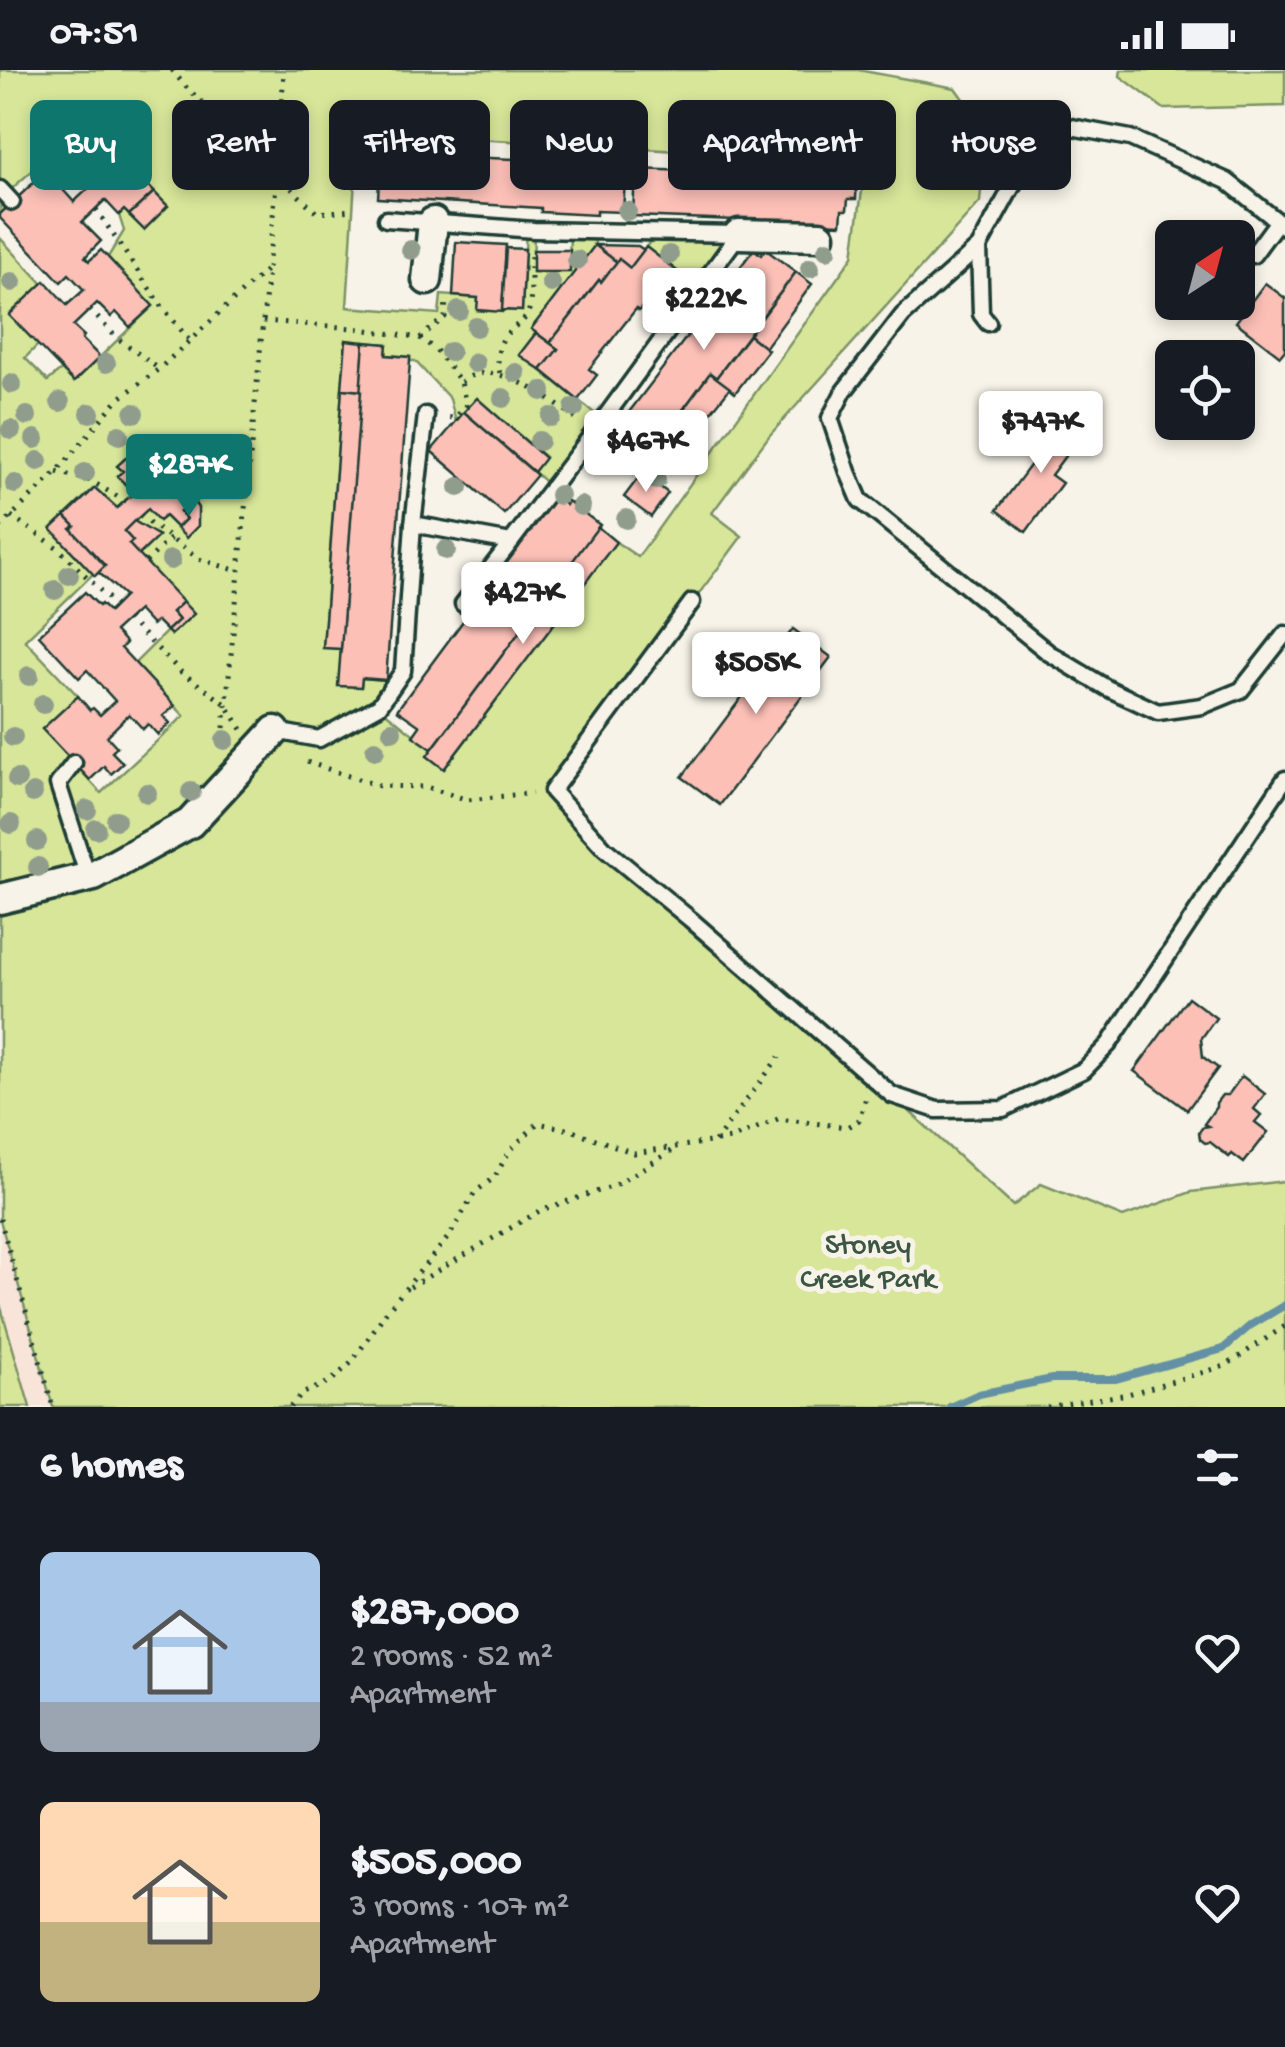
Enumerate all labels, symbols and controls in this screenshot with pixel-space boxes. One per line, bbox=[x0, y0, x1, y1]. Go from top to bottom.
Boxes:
text: 07:51 bbox=[50, 13, 139, 57]
chip: Buy bbox=[30, 100, 152, 190]
chip: Rent bbox=[172, 100, 309, 190]
chip: Filters bbox=[329, 100, 490, 190]
chip: New bbox=[510, 100, 648, 190]
chip: Apartment bbox=[668, 100, 896, 190]
chip: House bbox=[916, 100, 1071, 190]
north arrow bbox=[1155, 220, 1255, 320]
map controls bbox=[1155, 220, 1255, 440]
pin: $222K bbox=[634, 268, 774, 353]
text: $222K bbox=[664, 281, 744, 319]
button: locate bbox=[1155, 340, 1255, 440]
pin: $747K bbox=[971, 391, 1111, 476]
text: $747K bbox=[1001, 404, 1081, 442]
pin: $467K bbox=[576, 410, 716, 495]
text: $467K bbox=[606, 423, 686, 461]
pin: $287K bbox=[119, 434, 259, 519]
text: $287K bbox=[148, 447, 230, 485]
pin: $427K bbox=[453, 562, 593, 647]
text: $427K bbox=[483, 575, 563, 613]
pin: $505K bbox=[686, 632, 826, 717]
text: $505K bbox=[714, 645, 798, 683]
park label: Stoney Creek Park bbox=[800, 1230, 938, 1299]
icon: filters bbox=[1190, 1440, 1245, 1495]
text: 6 homes bbox=[40, 1443, 183, 1492]
text: $287,000 bbox=[350, 1590, 519, 1639]
icon: home bbox=[120, 1592, 240, 1712]
icon: heart bbox=[1190, 1625, 1245, 1680]
text: 2 rooms · 52 m² bbox=[350, 1639, 553, 1677]
text: Apartment bbox=[350, 1677, 494, 1715]
text: $505,000 bbox=[350, 1840, 522, 1889]
icon: home bbox=[120, 1842, 240, 1962]
icon: heart bbox=[1190, 1875, 1245, 1930]
text: 3 rooms · 107 m² bbox=[350, 1889, 569, 1927]
text: Apartment bbox=[350, 1927, 494, 1965]

